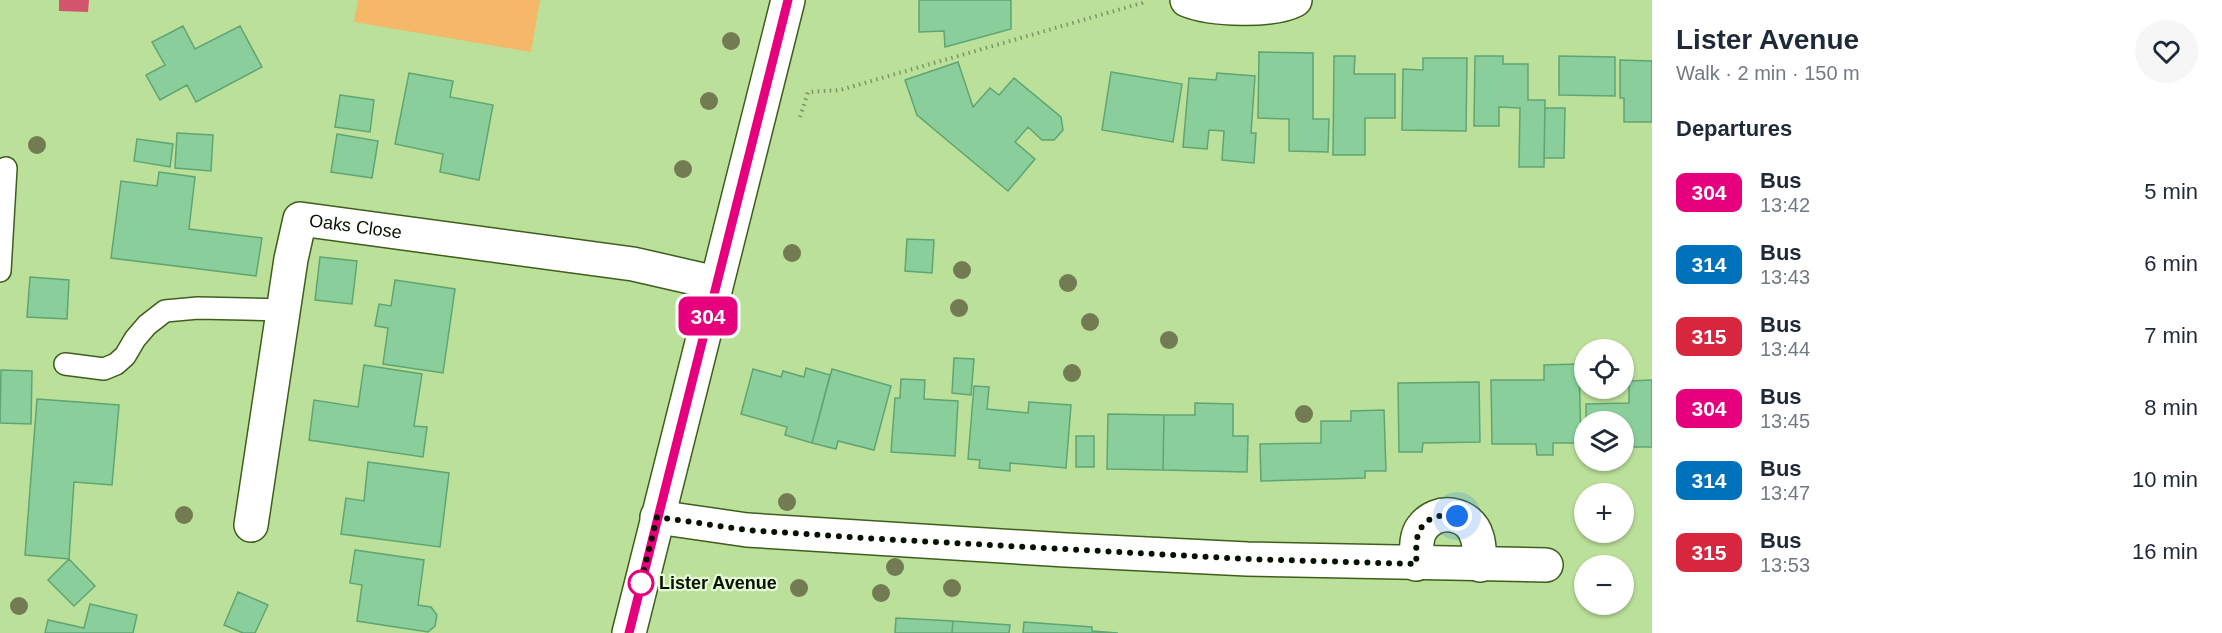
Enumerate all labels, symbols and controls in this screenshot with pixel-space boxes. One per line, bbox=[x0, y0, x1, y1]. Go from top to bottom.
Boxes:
button: heart bbox=[2135, 20, 2198, 83]
text: Lister Avenue bbox=[1676, 24, 1859, 55]
text: Walk · 2 min · 150 m bbox=[1676, 62, 1860, 84]
text: Departures bbox=[1676, 116, 1792, 141]
text: Bus bbox=[1760, 168, 1802, 193]
text: 5 min bbox=[2144, 179, 2198, 204]
text: 304 bbox=[1691, 181, 1727, 204]
text: 13:42 bbox=[1760, 194, 1810, 216]
street label: Oaks Close bbox=[308, 210, 403, 243]
text: Bus bbox=[1760, 240, 1802, 265]
text: 6 min bbox=[2144, 251, 2198, 276]
text: 314 bbox=[1691, 253, 1727, 276]
text: 13:43 bbox=[1760, 266, 1810, 288]
line badge: 304 bbox=[674, 296, 742, 336]
text: 304 bbox=[690, 305, 726, 328]
text: Bus bbox=[1760, 312, 1802, 337]
text: 7 min bbox=[2144, 323, 2198, 348]
text: 315 bbox=[1691, 325, 1727, 348]
text: 13:44 bbox=[1760, 338, 1810, 360]
map controls bbox=[1574, 339, 1634, 615]
button: locate bbox=[1574, 339, 1634, 399]
text: Bus bbox=[1760, 384, 1802, 409]
text: 8 min bbox=[2144, 395, 2198, 420]
text: 304 bbox=[1691, 397, 1727, 420]
text: 13:45 bbox=[1760, 410, 1810, 432]
button: layers bbox=[1574, 411, 1634, 471]
text: Bus bbox=[1760, 456, 1802, 481]
text: 10 min bbox=[2132, 467, 2198, 492]
text: 314 bbox=[1691, 469, 1727, 492]
text: 13:47 bbox=[1760, 482, 1810, 504]
button: + bbox=[1574, 483, 1634, 543]
your location bbox=[1442, 501, 1472, 531]
text: Bus bbox=[1760, 528, 1802, 553]
text: 16 min bbox=[2132, 539, 2198, 564]
text: 315 bbox=[1691, 541, 1727, 564]
text: 13:53 bbox=[1760, 554, 1810, 576]
button: − bbox=[1574, 555, 1634, 615]
marker: Lister Avenue bbox=[628, 570, 654, 596]
place label: Lister Avenue bbox=[659, 573, 777, 593]

